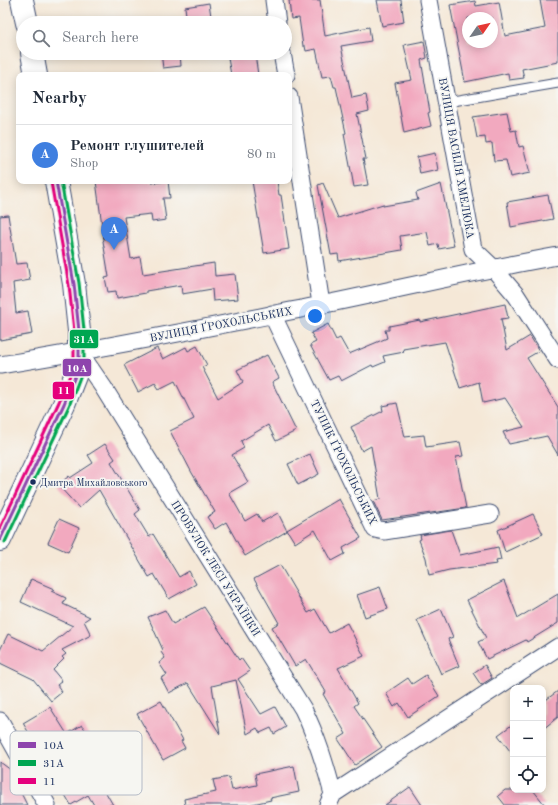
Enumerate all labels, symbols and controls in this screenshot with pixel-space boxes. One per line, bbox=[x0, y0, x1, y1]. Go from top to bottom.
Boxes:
north arrow bbox=[462, 12, 498, 48]
search box bbox=[16, 16, 292, 60]
icon: search bbox=[30, 27, 52, 49]
text: Search here bbox=[62, 31, 139, 46]
street label: ВУЛИЦЯ ВАСИЛЯ ХМЕЛЮКА bbox=[436, 77, 475, 240]
text: Nearby bbox=[32, 90, 87, 107]
text: Ремонт глушителей bbox=[70, 139, 204, 154]
text: A bbox=[40, 148, 50, 161]
text: 80 m bbox=[247, 148, 276, 161]
text: Shop bbox=[70, 157, 98, 170]
pin: A bbox=[101, 217, 127, 250]
street label: ВУЛИЦЯ ҐРОХОЛЬСЬКИХ bbox=[148, 303, 294, 345]
your location bbox=[305, 306, 325, 326]
line badge: 31А bbox=[69, 329, 99, 349]
text: 31А bbox=[73, 335, 95, 346]
line badge: 10А bbox=[62, 358, 92, 377]
text: 10А bbox=[66, 364, 88, 375]
line badge: 11 bbox=[52, 381, 75, 400]
text: 11 bbox=[58, 386, 70, 397]
street label: ТУПИК ҐРОХОЛЬСЬКИХ bbox=[308, 397, 380, 527]
marker: Дмитра Михайловського bbox=[28, 477, 38, 487]
place label: Дмитра Михайловського bbox=[40, 478, 148, 488]
street label: ПРОВУЛОК ЛЕСІ УКРАЇНКИ bbox=[168, 498, 263, 639]
map controls bbox=[510, 685, 546, 793]
button: + bbox=[510, 685, 546, 721]
button: − bbox=[510, 721, 546, 757]
legend bbox=[10, 731, 142, 795]
text: 10А bbox=[43, 741, 65, 752]
button: locate bbox=[510, 757, 546, 793]
text: 31А bbox=[43, 759, 65, 770]
text: 11 bbox=[43, 777, 56, 788]

